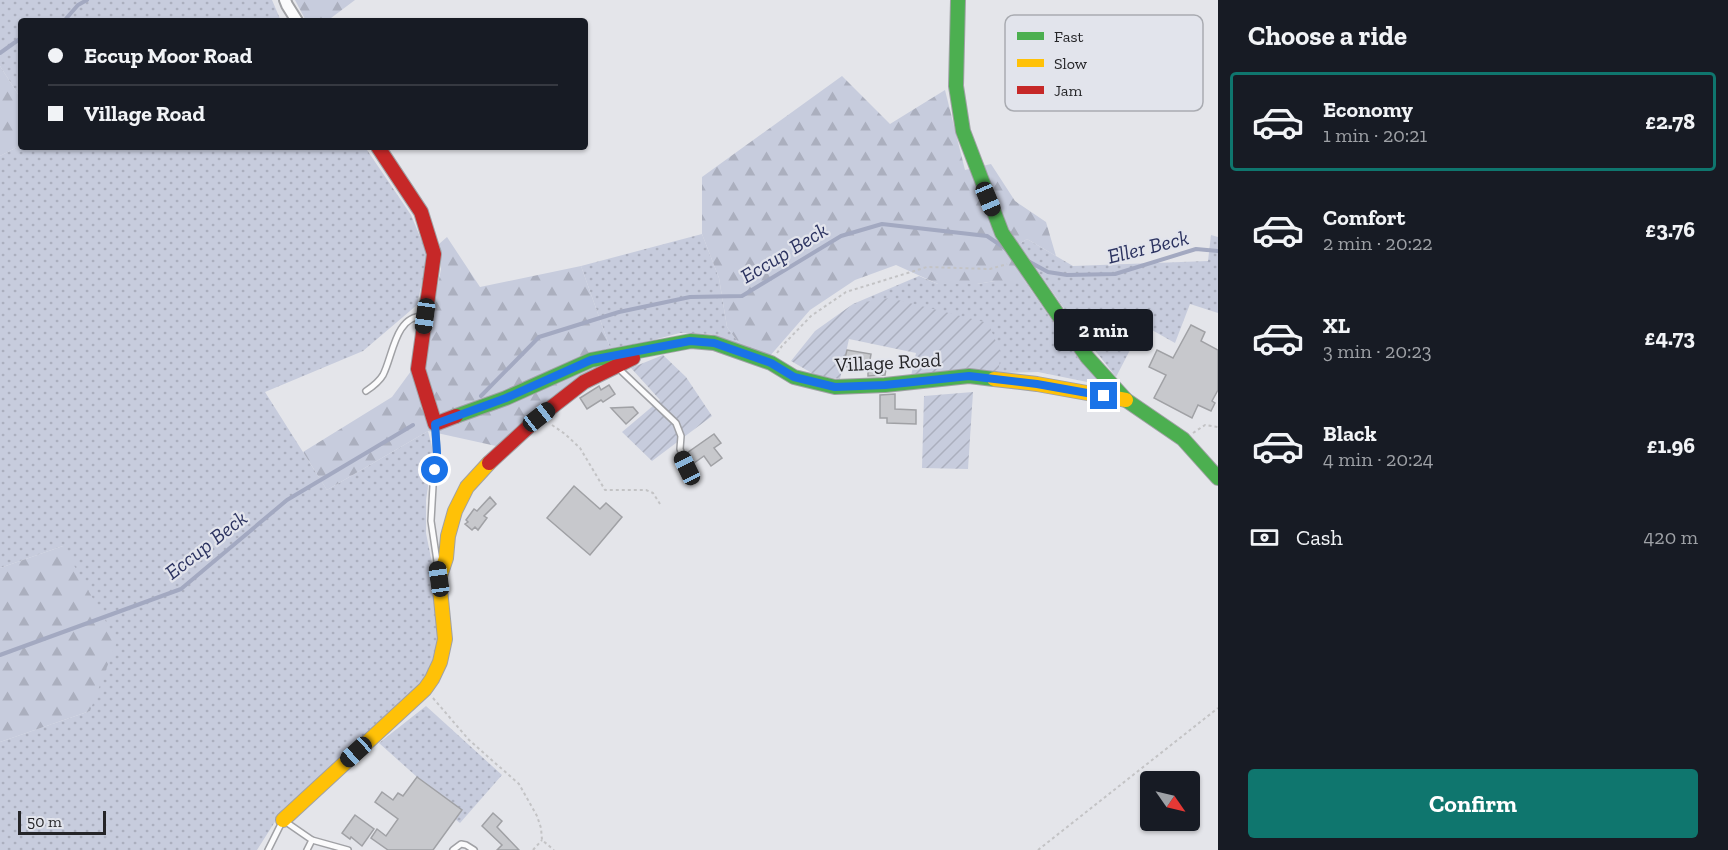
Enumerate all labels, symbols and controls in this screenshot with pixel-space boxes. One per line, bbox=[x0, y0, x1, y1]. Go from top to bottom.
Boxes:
legend bbox=[1005, 15, 1203, 111]
text: Choose a ride bbox=[1248, 20, 1407, 52]
text: Fast bbox=[1054, 27, 1083, 46]
text: Eccup Moor Road bbox=[84, 42, 252, 69]
text: Slow bbox=[1054, 54, 1088, 73]
text: Jam bbox=[1054, 81, 1083, 100]
icon: car bbox=[1251, 95, 1305, 149]
text: Economy bbox=[1323, 96, 1413, 123]
text: Village Road bbox=[84, 100, 205, 127]
text: £2.78 bbox=[1645, 108, 1695, 135]
text: 1 min · 20:21 bbox=[1323, 123, 1427, 147]
car bbox=[973, 179, 1003, 219]
icon: car bbox=[1251, 203, 1305, 257]
text: Comfort bbox=[1323, 204, 1405, 231]
text: £3.76 bbox=[1645, 216, 1695, 243]
water label: Eccup Beck bbox=[736, 217, 832, 288]
water label: Eller Beck bbox=[1105, 224, 1191, 269]
text: 2 min · 20:22 bbox=[1323, 231, 1433, 255]
car bbox=[414, 297, 436, 335]
callout: 2 min bbox=[1054, 309, 1154, 351]
icon: car bbox=[1251, 311, 1305, 365]
text: XL bbox=[1323, 312, 1350, 339]
text: 2 min bbox=[1079, 318, 1128, 342]
text: £4.73 bbox=[1645, 324, 1695, 351]
text: 3 min · 20:23 bbox=[1323, 339, 1431, 363]
street label: Village Road bbox=[833, 347, 942, 377]
route end bbox=[1090, 382, 1117, 409]
car bbox=[519, 399, 559, 435]
icon: car bbox=[1251, 419, 1305, 473]
text: Black bbox=[1323, 420, 1377, 447]
text: £1.96 bbox=[1647, 432, 1695, 459]
text: 4 min · 20:24 bbox=[1323, 447, 1433, 471]
car bbox=[671, 448, 703, 488]
route start bbox=[421, 456, 448, 483]
water label: Eccup Beck bbox=[160, 505, 252, 584]
icon: cash bbox=[1248, 521, 1281, 554]
text: Cash bbox=[1296, 524, 1343, 551]
text: 420 m bbox=[1644, 525, 1698, 549]
car bbox=[428, 560, 450, 598]
car bbox=[337, 733, 375, 771]
button: Confirm bbox=[1248, 769, 1698, 838]
north arrow bbox=[1140, 771, 1200, 831]
map controls bbox=[1140, 771, 1200, 831]
scale bar bbox=[18, 808, 106, 836]
text: 50 m bbox=[27, 812, 62, 831]

